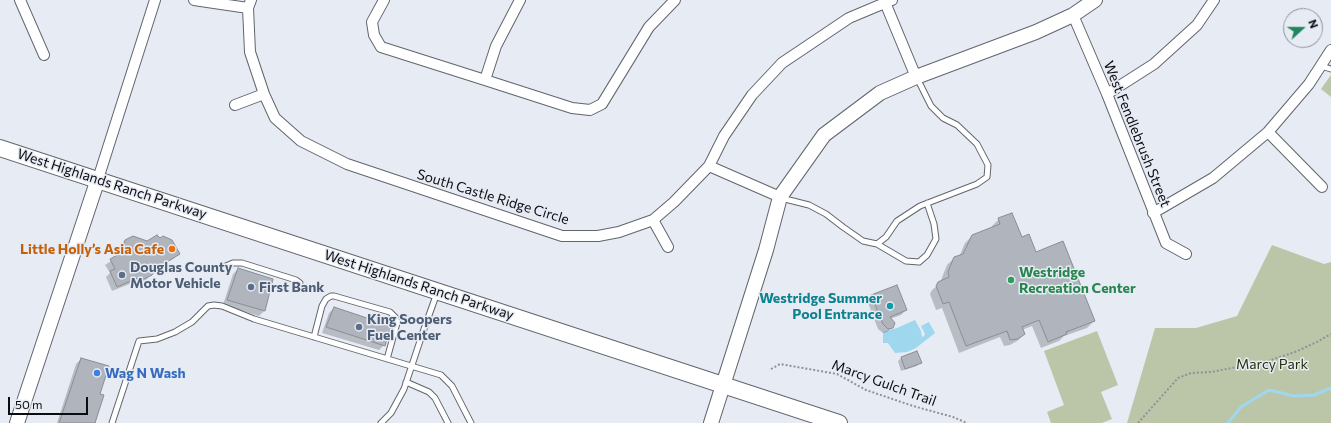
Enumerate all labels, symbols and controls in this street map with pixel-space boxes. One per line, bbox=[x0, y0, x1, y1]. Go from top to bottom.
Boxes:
north arrow bbox=[1283, 8, 1323, 48]
text: N bbox=[1306, 18, 1321, 30]
street label: West Fendlebrush Street bbox=[1100, 59, 1174, 209]
street label: West Highlands Ranch Parkway bbox=[15, 145, 209, 223]
street label: South Castle Ridge Circle bbox=[415, 166, 571, 228]
place label: Little Holly’s Asia Cafe bbox=[20, 241, 164, 257]
marker: Little Holly’s Asia Cafe bbox=[167, 244, 177, 254]
street label: West Highlands Ranch Parkway bbox=[322, 246, 516, 324]
place label: Douglas County Motor Vehicle bbox=[130, 259, 232, 292]
place label: Westridge Recreation Center bbox=[1019, 264, 1136, 296]
marker: Douglas County Motor Vehicle bbox=[117, 270, 127, 280]
marker: Westridge Recreation Center bbox=[1006, 275, 1016, 285]
place label: First Bank bbox=[259, 279, 324, 295]
marker: First Bank bbox=[246, 282, 256, 292]
place label: Westridge Summer Pool Entrance bbox=[759, 290, 882, 322]
marker: Westridge Summer Pool Entrance bbox=[885, 301, 895, 311]
place label: King Soopers Fuel Center bbox=[367, 311, 452, 344]
marker: King Soopers Fuel Center bbox=[354, 322, 364, 332]
street label: Marcy Gulch Trail bbox=[830, 356, 938, 410]
park label: Marcy Park bbox=[1236, 356, 1308, 372]
place label: Wag N Wash bbox=[105, 365, 186, 381]
marker: Wag N Wash bbox=[92, 368, 102, 378]
scale bar bbox=[10, 389, 90, 415]
text: 50 m bbox=[15, 397, 43, 411]

